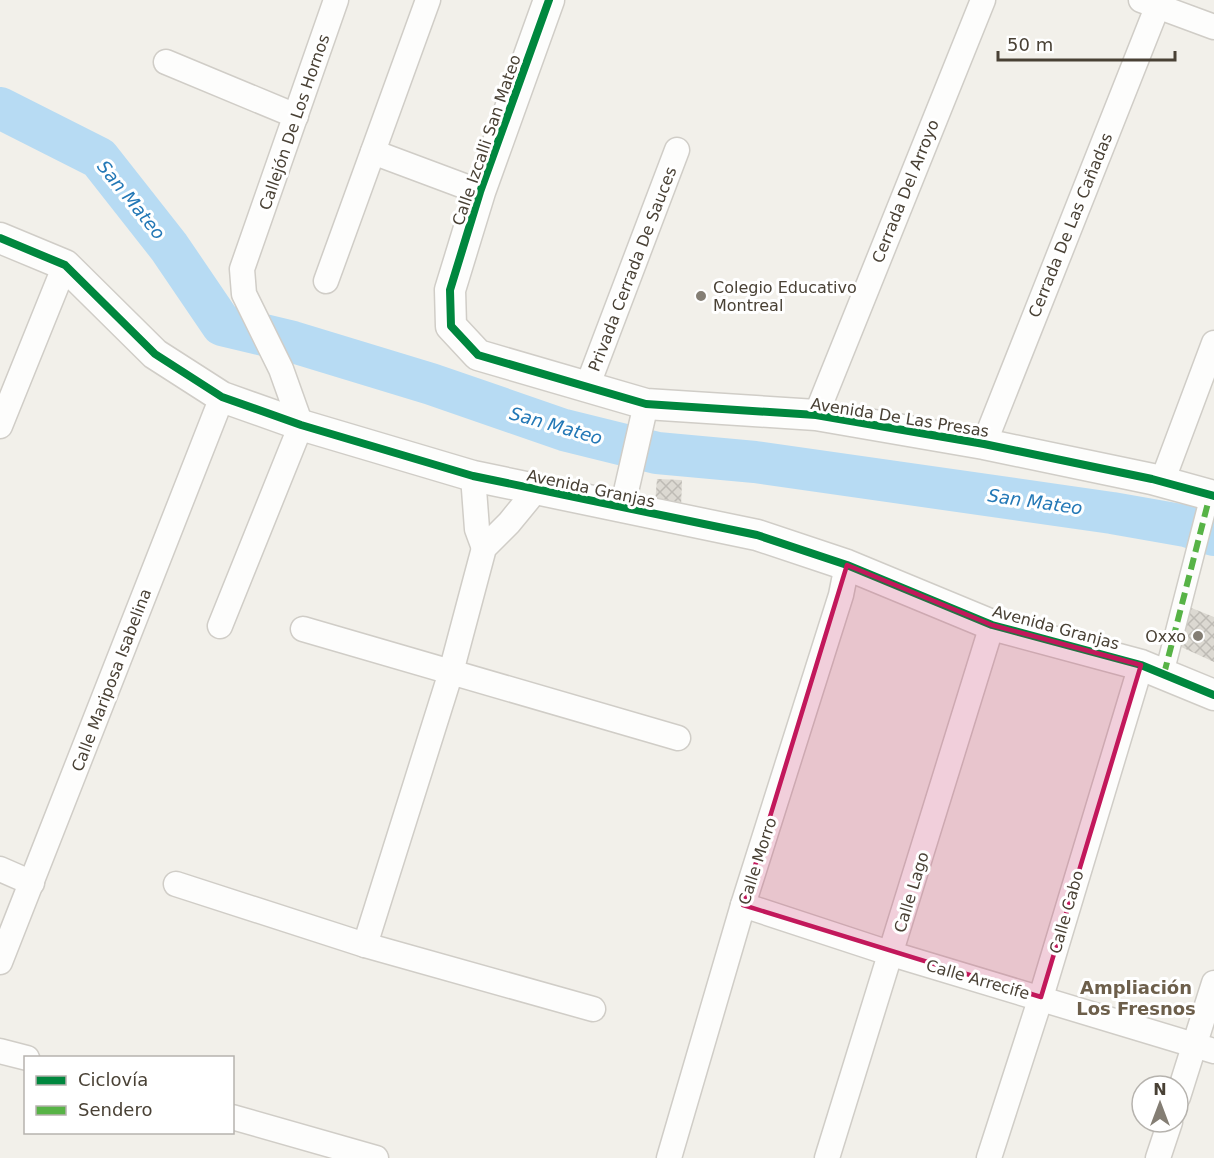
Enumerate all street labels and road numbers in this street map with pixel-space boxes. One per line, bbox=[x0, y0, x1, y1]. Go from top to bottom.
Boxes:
street label: Callejón De Los Hornos bbox=[255, 32, 334, 213]
street label: Calle Izcalli San Mateo bbox=[448, 52, 525, 228]
street label: Cerrada Del Arroyo bbox=[868, 117, 943, 266]
street label: Cerrada De Las Cañadas bbox=[1025, 130, 1116, 320]
street label: Privada Cerrada De Sauces bbox=[585, 164, 680, 374]
street label: Avenida De Las Presas bbox=[809, 394, 990, 441]
street label: Avenida Granjas bbox=[525, 466, 657, 511]
street label: Calle Mariposa Isabelina bbox=[68, 586, 155, 774]
street label: Avenida Granjas bbox=[990, 601, 1121, 654]
street label: Calle Morro bbox=[734, 815, 781, 907]
street label: Calle Lago bbox=[890, 849, 933, 935]
street label: Calle Cabo bbox=[1046, 868, 1087, 956]
street label: Calle Arrecife bbox=[924, 956, 1032, 1003]

